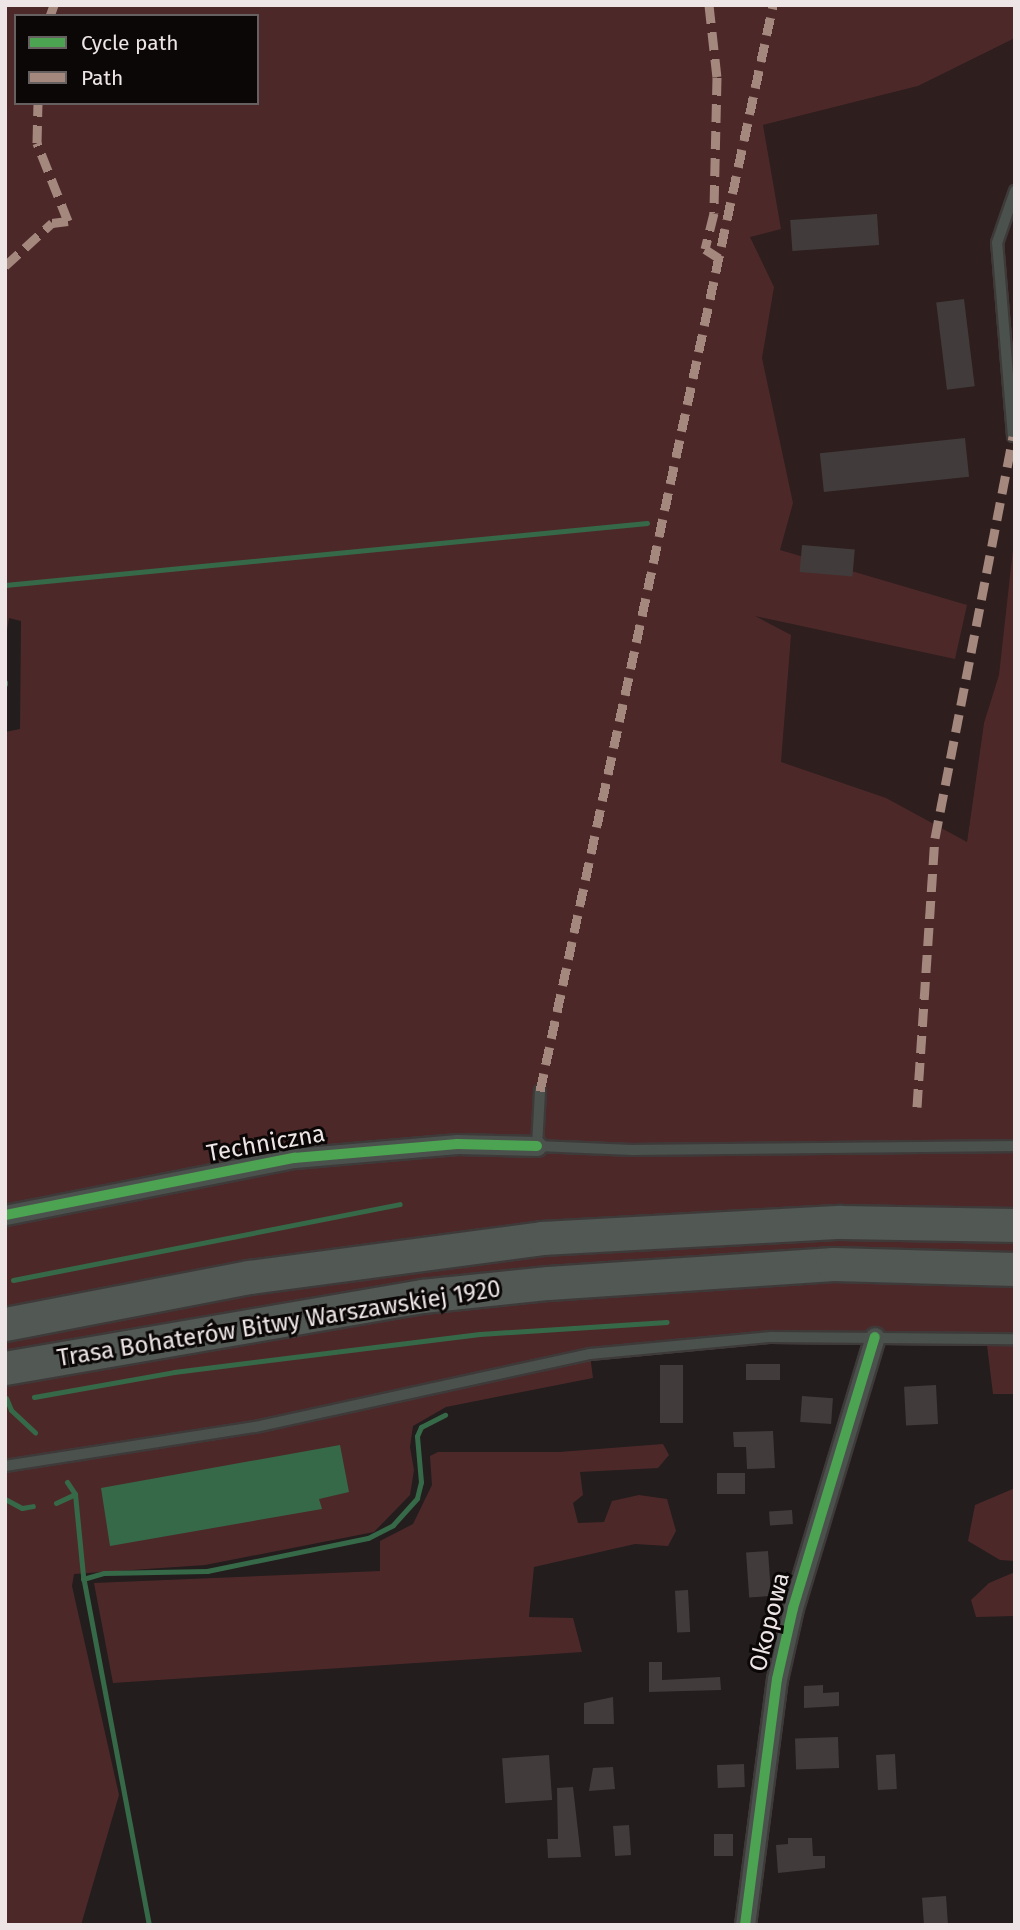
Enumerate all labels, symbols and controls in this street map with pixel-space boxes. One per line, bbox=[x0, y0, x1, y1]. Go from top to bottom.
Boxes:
legend bbox=[14, 14, 259, 105]
text: Cycle path bbox=[81, 30, 179, 56]
text: Path bbox=[81, 65, 123, 91]
street label: Techniczna bbox=[205, 1119, 327, 1169]
street label: Trasa Bohaterów Bitwy Warszawskiej 1920 bbox=[55, 1275, 503, 1373]
street label: Okopowa bbox=[744, 1570, 796, 1674]

